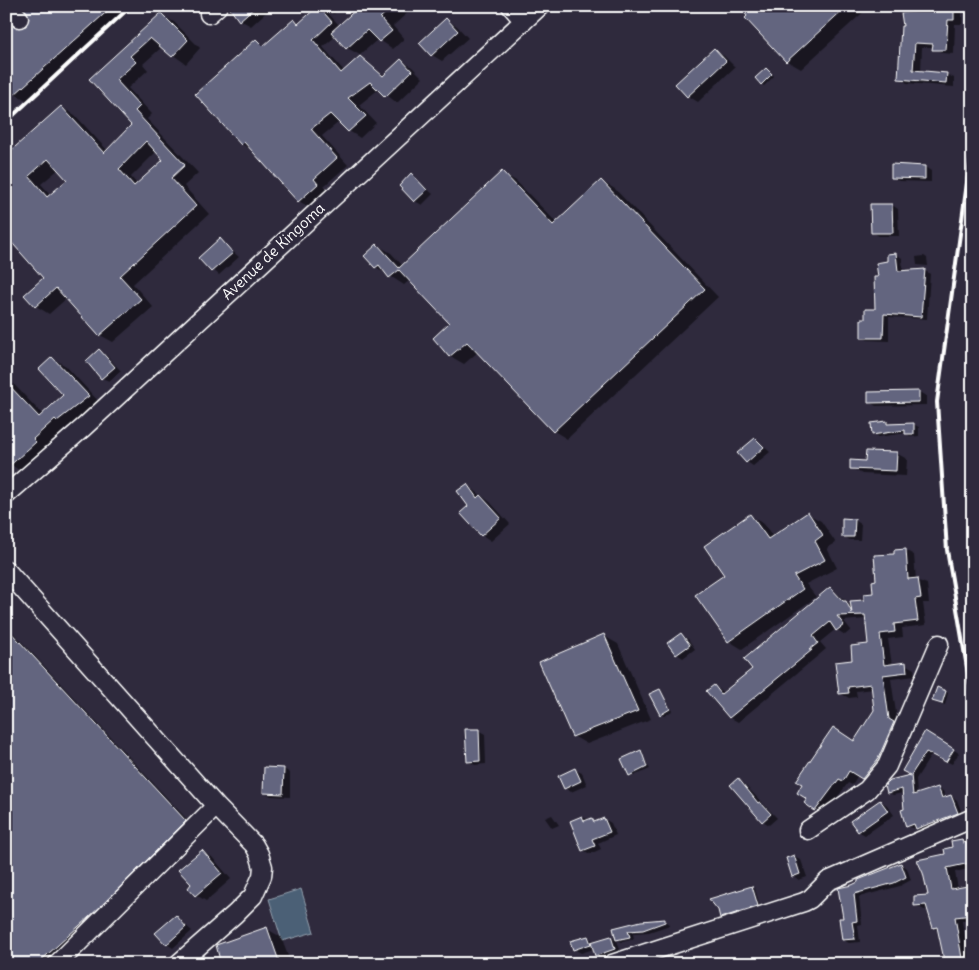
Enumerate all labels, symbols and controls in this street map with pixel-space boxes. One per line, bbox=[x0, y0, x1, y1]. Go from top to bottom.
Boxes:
street label: Avenue de Kingoma bbox=[217, 198, 329, 304]

